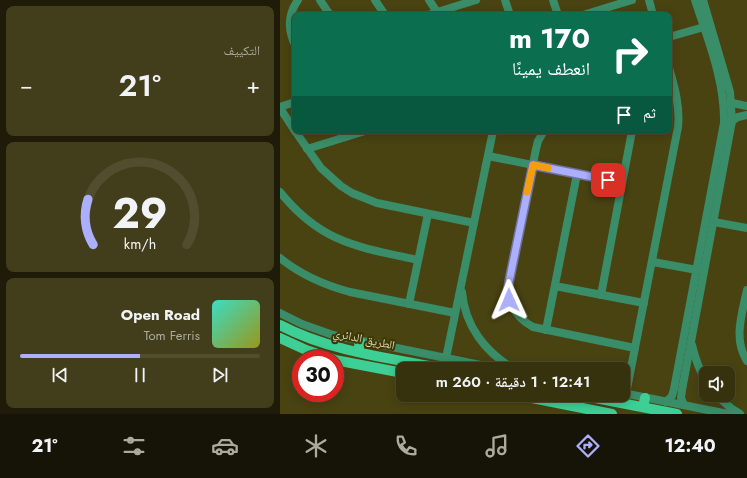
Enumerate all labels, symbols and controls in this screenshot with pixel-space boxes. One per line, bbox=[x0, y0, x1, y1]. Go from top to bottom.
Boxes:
text: 170 m bbox=[509, 18, 590, 59]
icon: right bbox=[604, 28, 656, 80]
text: التكييف bbox=[224, 41, 260, 60]
text: انعطف يمينًا bbox=[512, 56, 590, 82]
text: 21° bbox=[119, 64, 161, 107]
text: − bbox=[20, 69, 33, 101]
text: + bbox=[246, 69, 260, 101]
text: ثم bbox=[643, 102, 656, 124]
icon: arrive bbox=[613, 104, 635, 126]
pin bbox=[591, 163, 625, 197]
icon: arrive bbox=[597, 169, 619, 191]
text: 29 bbox=[112, 183, 168, 244]
text: km/h bbox=[124, 234, 156, 254]
position arrow bbox=[488, 279, 530, 321]
text: Open Road bbox=[121, 304, 200, 326]
street label: الطريق الدائري bbox=[331, 324, 397, 355]
text: Tom Ferris bbox=[144, 326, 200, 345]
speed limit sign: 30 bbox=[292, 350, 344, 402]
icon: previous bbox=[49, 364, 71, 386]
icon: pause bbox=[129, 364, 151, 386]
icon: next bbox=[209, 364, 231, 386]
map controls bbox=[699, 366, 735, 402]
button: sound bbox=[699, 366, 735, 402]
text: 12:41 · 1 دقيقة · 260 m bbox=[436, 371, 590, 393]
icon: filters bbox=[120, 432, 148, 460]
icon: car bbox=[211, 432, 239, 460]
icon: climate bbox=[302, 432, 330, 460]
icon: phone bbox=[392, 432, 420, 460]
icon: music bbox=[483, 432, 511, 460]
icon: directions bbox=[574, 432, 602, 460]
text: 21° bbox=[31, 433, 58, 459]
text: 12:40 bbox=[664, 433, 716, 459]

